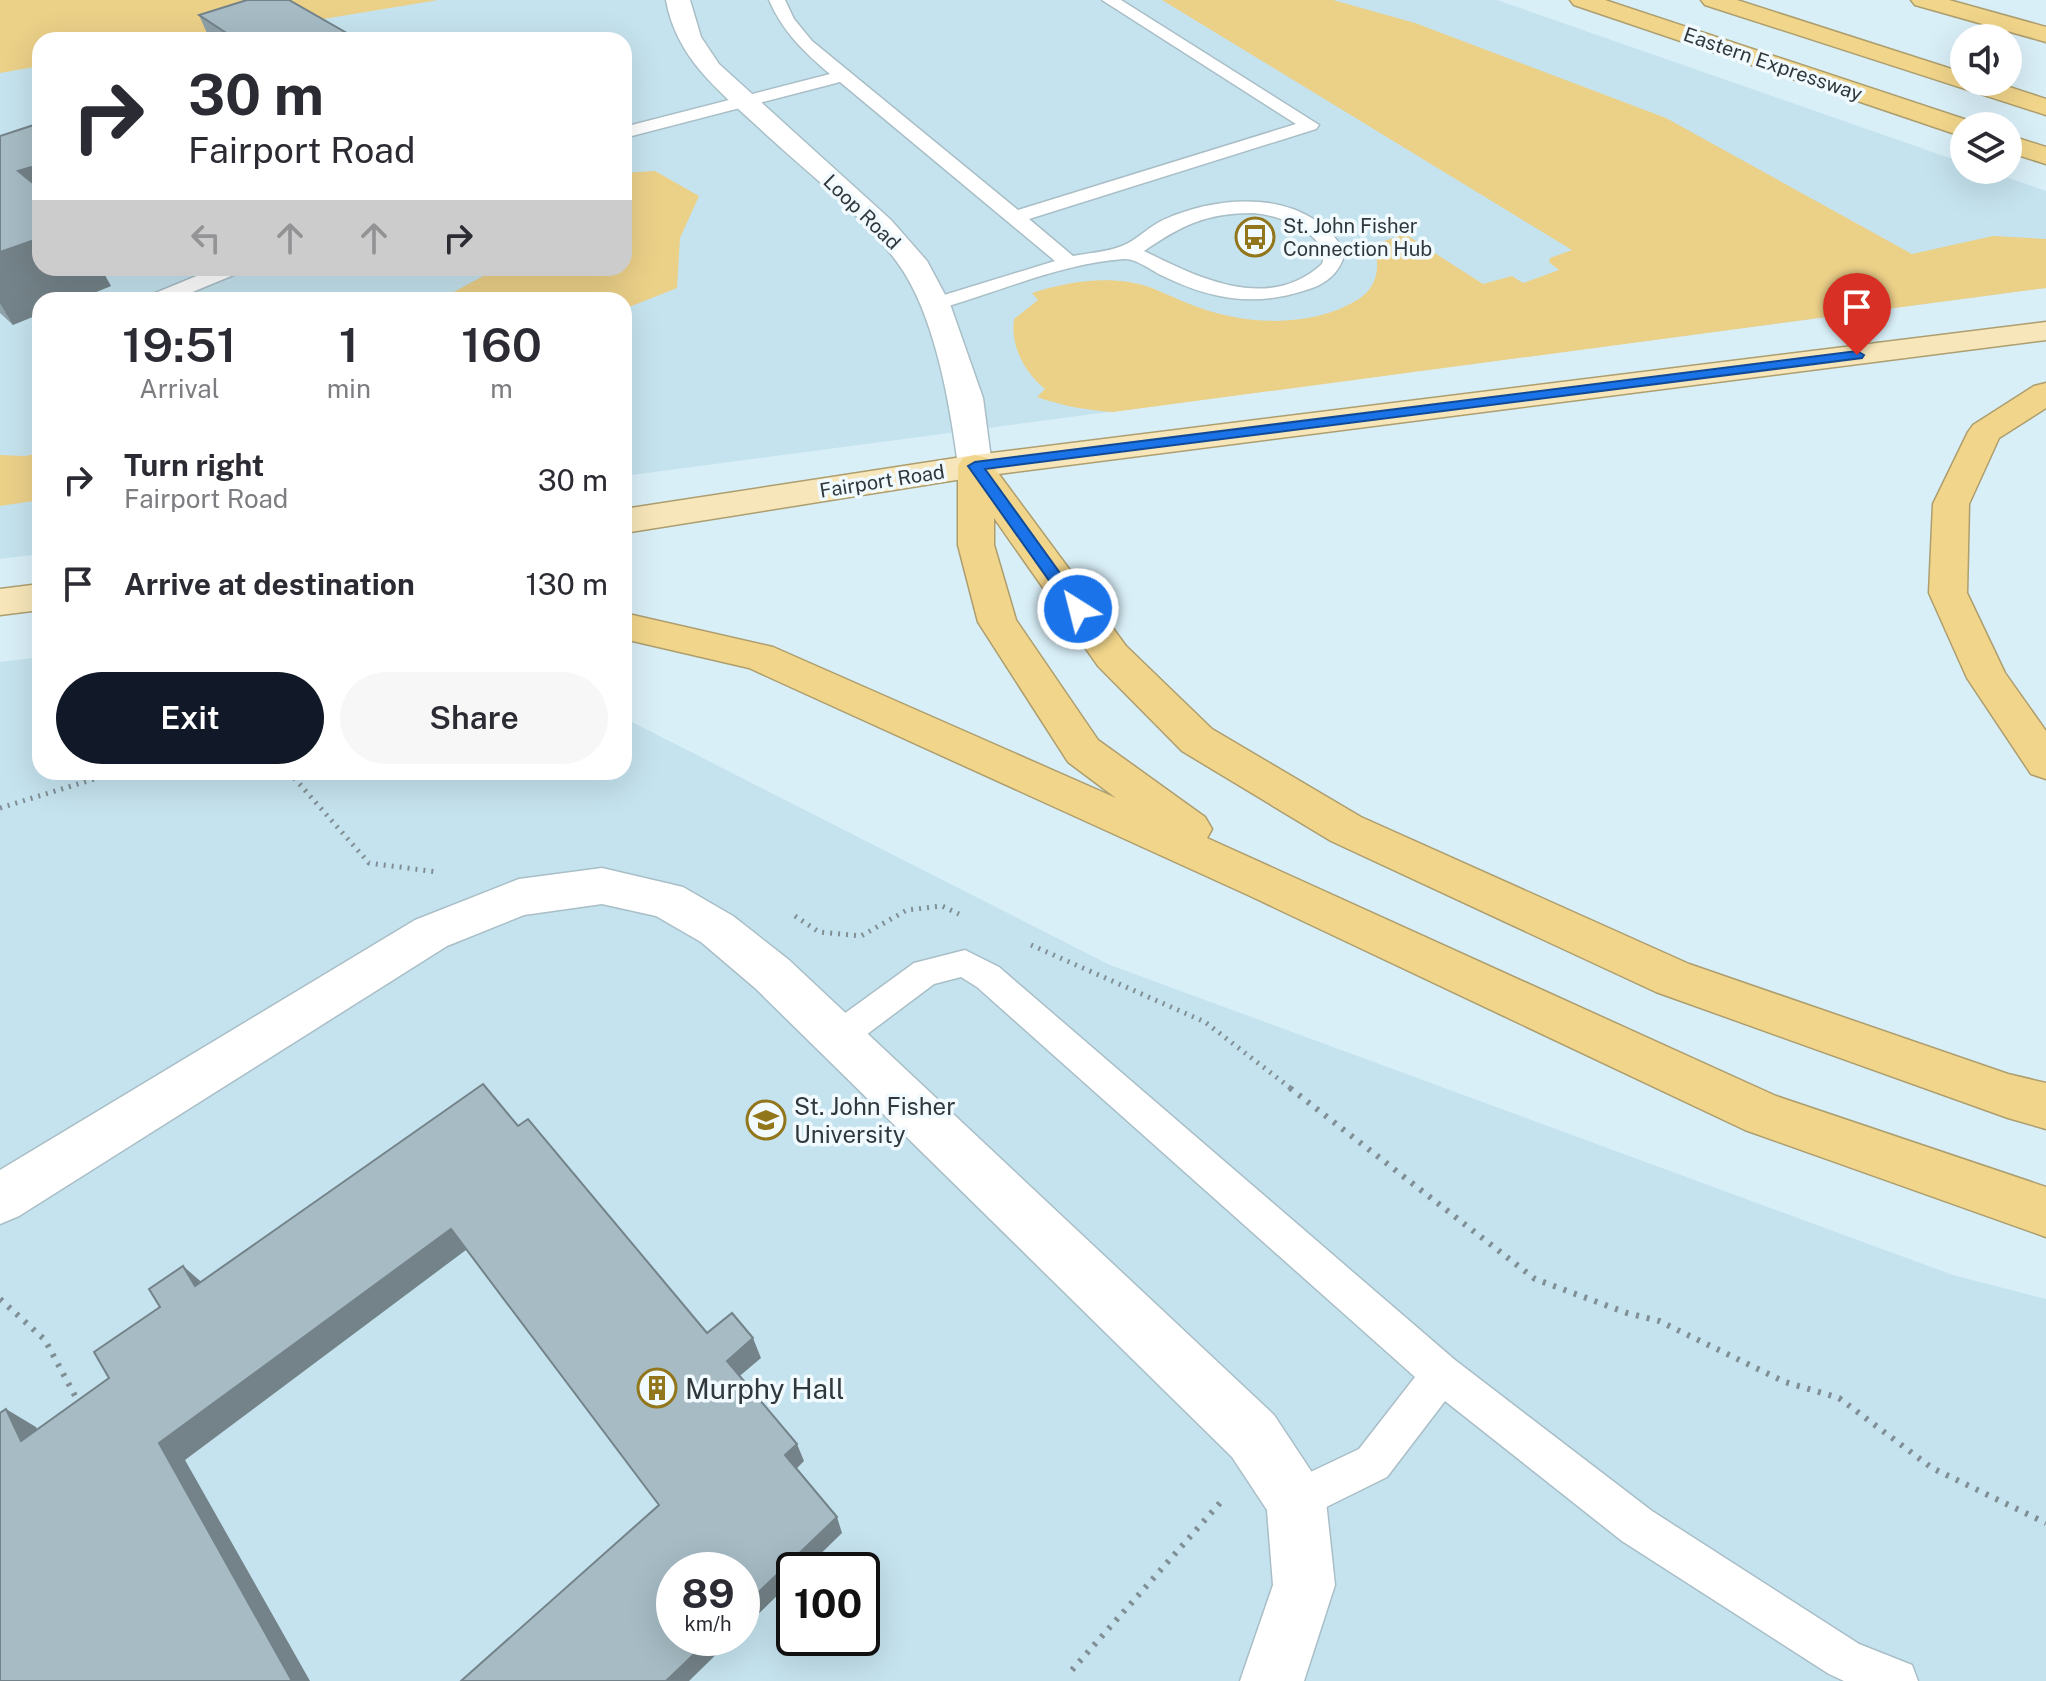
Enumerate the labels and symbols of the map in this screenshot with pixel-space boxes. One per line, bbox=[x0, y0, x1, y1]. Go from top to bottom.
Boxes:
street label: Eastern Expressway bbox=[1680, 22, 1866, 106]
street label: Loop Road bbox=[818, 169, 906, 255]
place label: St. John Fisher Connection Hub bbox=[1283, 214, 1432, 261]
bus stop icon: St. John Fisher Connection Hub bbox=[1234, 216, 1276, 258]
pin bbox=[1823, 273, 1891, 355]
street label: Fairport Road bbox=[818, 459, 946, 503]
position arrow bbox=[1036, 567, 1120, 651]
place label: St. John Fisher University bbox=[794, 1092, 956, 1148]
school or university icon: St. John Fisher University bbox=[745, 1099, 787, 1141]
building icon: Murphy Hall bbox=[636, 1367, 678, 1409]
place label: Murphy Hall bbox=[685, 1372, 845, 1405]
speed limit sign: 100 bbox=[776, 1552, 880, 1656]

